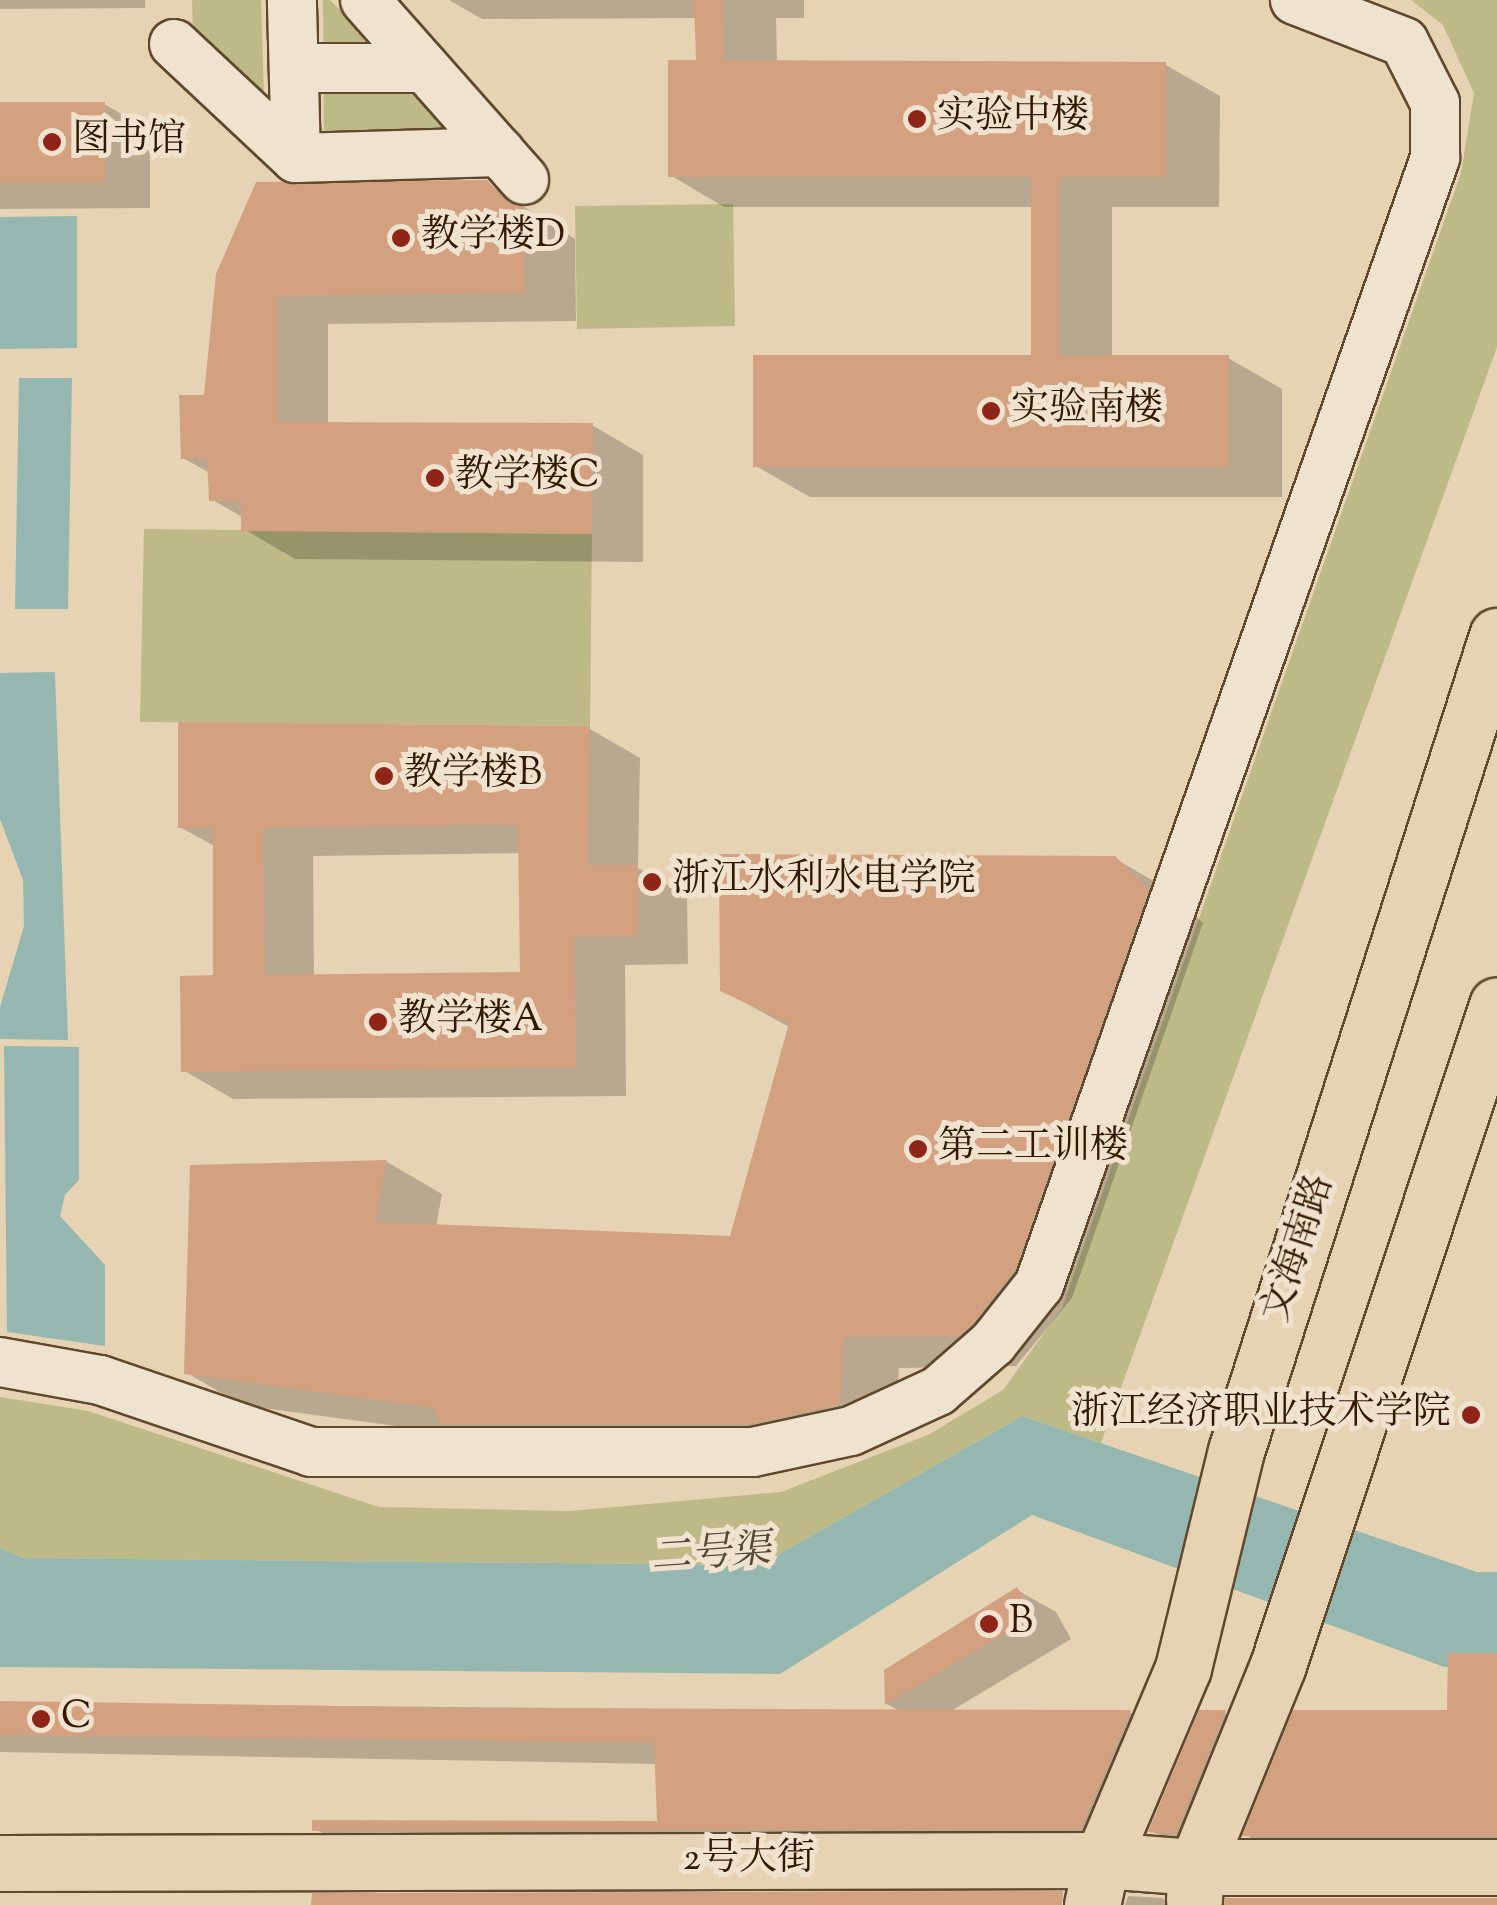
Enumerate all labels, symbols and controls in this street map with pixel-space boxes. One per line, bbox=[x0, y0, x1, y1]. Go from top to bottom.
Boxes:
place label: 实验中楼 bbox=[937, 96, 1089, 142]
marker: 实验中楼 bbox=[906, 108, 928, 130]
place label: 图书馆 bbox=[72, 119, 186, 165]
marker: 图书馆 bbox=[41, 131, 63, 153]
place label: 教学楼D bbox=[421, 215, 565, 261]
marker: 教学楼D bbox=[390, 227, 412, 249]
place label: 实验南楼 bbox=[1011, 388, 1163, 434]
marker: 实验南楼 bbox=[980, 400, 1002, 422]
place label: 教学楼C bbox=[455, 455, 600, 501]
marker: 教学楼C bbox=[424, 467, 446, 489]
place label: 教学楼B bbox=[404, 753, 542, 799]
marker: 教学楼B bbox=[373, 765, 395, 787]
place label: 浙江水利水电学院 bbox=[672, 859, 976, 905]
marker: 浙江水利水电学院 bbox=[641, 871, 663, 893]
place label: 教学楼A bbox=[398, 999, 543, 1045]
marker: 教学楼A bbox=[367, 1011, 389, 1033]
place label: 第二工训楼 bbox=[938, 1126, 1128, 1172]
marker: 第二工训楼 bbox=[907, 1138, 929, 1160]
street label: 文海南路 bbox=[1255, 1170, 1345, 1328]
place label: 浙江经济职业技术学院 bbox=[1071, 1392, 1451, 1438]
marker: 浙江经济职业技术学院 bbox=[1460, 1404, 1482, 1426]
water label: 二号渠 bbox=[649, 1528, 773, 1584]
place label: B bbox=[1009, 1601, 1033, 1647]
marker: B bbox=[978, 1613, 1000, 1635]
place label: C bbox=[61, 1696, 92, 1742]
marker: C bbox=[30, 1708, 52, 1730]
street label: 2号大街 bbox=[683, 1838, 815, 1884]

